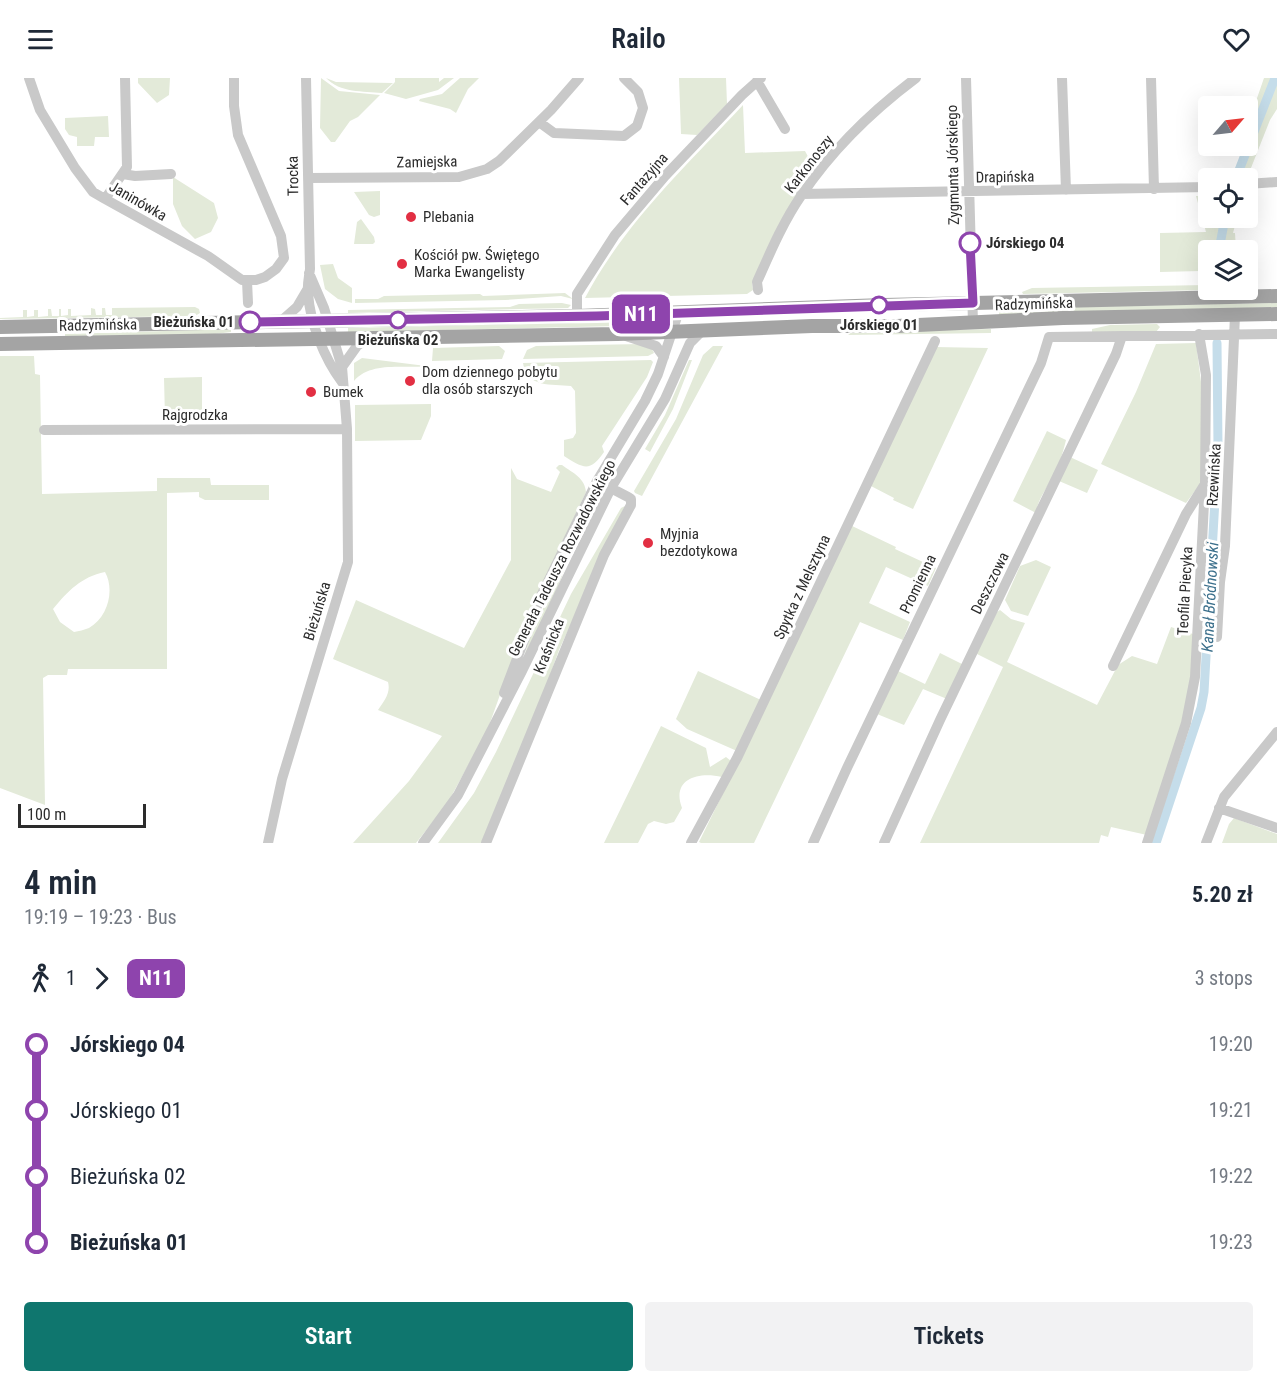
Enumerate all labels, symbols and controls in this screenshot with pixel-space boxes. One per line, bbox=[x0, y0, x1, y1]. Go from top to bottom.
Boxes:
icon: menu bbox=[24, 23, 57, 56]
text: Railo bbox=[611, 23, 666, 55]
icon: heart bbox=[1220, 23, 1253, 56]
north arrow bbox=[1198, 96, 1258, 156]
map controls bbox=[1198, 96, 1258, 300]
street label: Zygmunta Jórskiego bbox=[943, 105, 963, 225]
street label: Karkonoszy bbox=[781, 131, 837, 197]
street label: Fantazyjna bbox=[616, 149, 672, 209]
street label: Zamiejska bbox=[396, 152, 458, 172]
street label: Trocka bbox=[284, 156, 302, 196]
street label: Drapińska bbox=[975, 167, 1035, 187]
button: locate bbox=[1198, 168, 1258, 228]
street label: Janinówka bbox=[106, 177, 170, 225]
place label: Plebania bbox=[423, 208, 474, 226]
marker: Plebania bbox=[404, 210, 418, 224]
marker: Jórskiego 04 bbox=[959, 232, 981, 254]
place label: Jórskiego 04 bbox=[986, 234, 1065, 252]
button: layers bbox=[1198, 240, 1258, 300]
place label: Kościół pw. Świętego Marka Ewangelisty bbox=[414, 246, 540, 281]
marker: Kościół pw. Świętego Marka Ewangelisty bbox=[395, 257, 409, 271]
line badge: N11 bbox=[606, 294, 676, 334]
street label: Radzymińska bbox=[995, 294, 1073, 314]
marker: Jórskiego 01 bbox=[870, 296, 888, 314]
text: N11 bbox=[624, 302, 658, 326]
marker: Bieżuńska 01 bbox=[239, 311, 261, 333]
marker: Bieżuńska 02 bbox=[389, 311, 407, 329]
place label: Bieżuńska 01 bbox=[153, 313, 234, 331]
street label: Radzymińska bbox=[59, 315, 137, 335]
place label: Jórskiego 01 bbox=[840, 316, 918, 334]
place label: Bieżuńska 02 bbox=[358, 331, 438, 349]
place label: Dom dziennego pobytu dla osób starszych bbox=[422, 363, 557, 398]
marker: Dom dziennego pobytu dla osób starszych bbox=[403, 374, 417, 388]
place label: Bumek bbox=[323, 383, 364, 401]
marker: Bumek bbox=[304, 385, 318, 399]
street label: Rajgrodzka bbox=[162, 406, 228, 424]
street label: Rzewińska bbox=[1203, 443, 1225, 507]
street label: Generała Tadeusza Rozwadowskiego bbox=[504, 457, 620, 659]
place label: Myjnia bezdotykowa bbox=[660, 525, 738, 560]
street label: Spytka z Melsztyna bbox=[770, 532, 834, 642]
marker: Myjnia bezdotykowa bbox=[641, 536, 655, 550]
water label: Kanał Bródnowski bbox=[1198, 541, 1222, 652]
street label: Teofila Piecyka bbox=[1174, 546, 1196, 636]
street label: Deszczowa bbox=[967, 549, 1013, 617]
street label: Promienna bbox=[896, 551, 940, 617]
street label: Bieżuńska bbox=[300, 579, 334, 643]
street label: Kraśnicka bbox=[530, 616, 568, 676]
scale bar bbox=[18, 801, 146, 828]
text: 100 m bbox=[27, 805, 66, 824]
text: 4 min bbox=[24, 863, 97, 902]
text: 5.20 zł bbox=[1192, 882, 1253, 907]
text: 19:19 – 19:23 · Bus bbox=[24, 905, 177, 929]
icon: walk bbox=[24, 962, 57, 995]
icon: forward bbox=[85, 962, 118, 995]
text: 1 bbox=[66, 966, 76, 990]
text: N11 bbox=[139, 966, 173, 990]
text: 3 stops bbox=[1195, 966, 1253, 990]
text: Jórskiego 04 bbox=[70, 1032, 185, 1057]
text: 19:20 bbox=[1209, 1032, 1253, 1056]
text: Jórskiego 01 bbox=[70, 1098, 182, 1123]
text: 19:21 bbox=[1209, 1098, 1253, 1122]
text: Bieżuńska 02 bbox=[70, 1164, 186, 1189]
text: 19:22 bbox=[1209, 1164, 1253, 1188]
text: Bieżuńska 01 bbox=[70, 1230, 188, 1255]
text: 19:23 bbox=[1209, 1230, 1253, 1254]
button: Start bbox=[24, 1302, 633, 1371]
button: Tickets bbox=[645, 1302, 1253, 1371]

